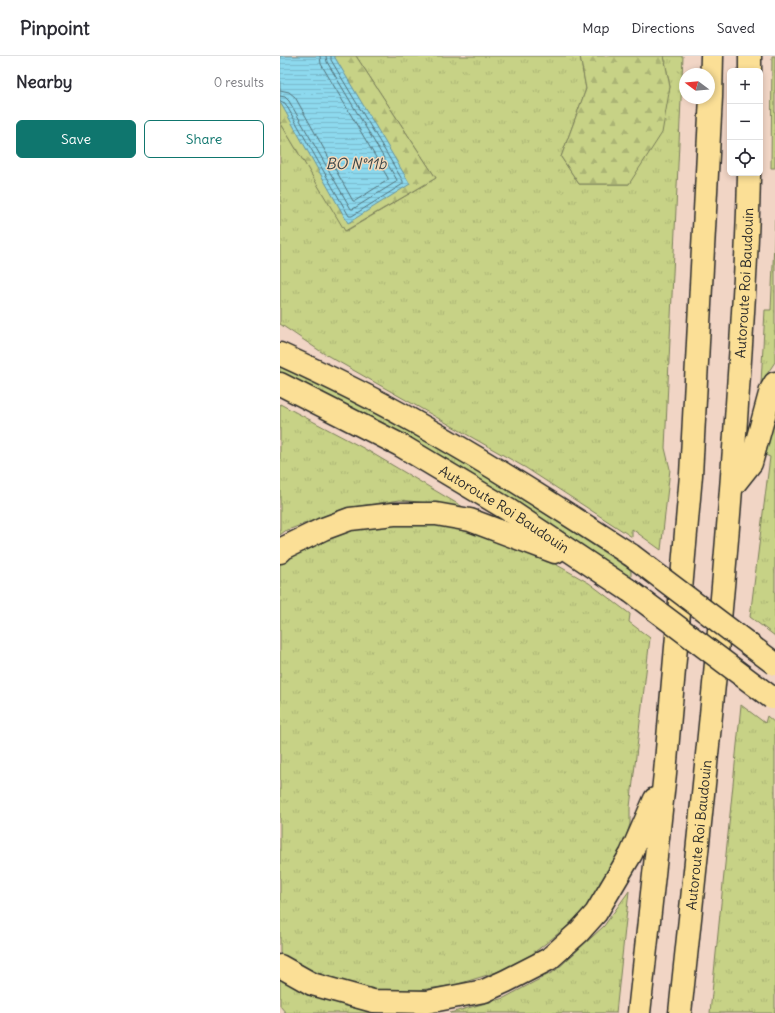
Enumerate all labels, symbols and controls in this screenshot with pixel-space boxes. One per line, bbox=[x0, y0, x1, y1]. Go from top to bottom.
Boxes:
text: Pinpoint bbox=[20, 16, 90, 40]
text: Map bbox=[582, 19, 609, 37]
text: Directions bbox=[631, 19, 695, 37]
text: Saved bbox=[717, 19, 755, 37]
north arrow bbox=[679, 68, 715, 104]
map controls bbox=[727, 68, 763, 176]
button: + bbox=[727, 68, 763, 104]
text: Nearby bbox=[16, 71, 72, 93]
text: 0 results bbox=[214, 74, 264, 91]
button: − bbox=[727, 104, 763, 140]
button: Save bbox=[16, 120, 136, 158]
button: Share bbox=[144, 120, 264, 158]
button: locate bbox=[727, 140, 763, 176]
water label: BO N°11b bbox=[326, 154, 388, 173]
street label: Autoroute Roi Baudouin bbox=[731, 207, 757, 359]
street label: Autoroute Roi Baudouin bbox=[436, 461, 573, 557]
street label: Autoroute Roi Baudouin bbox=[682, 759, 715, 911]

